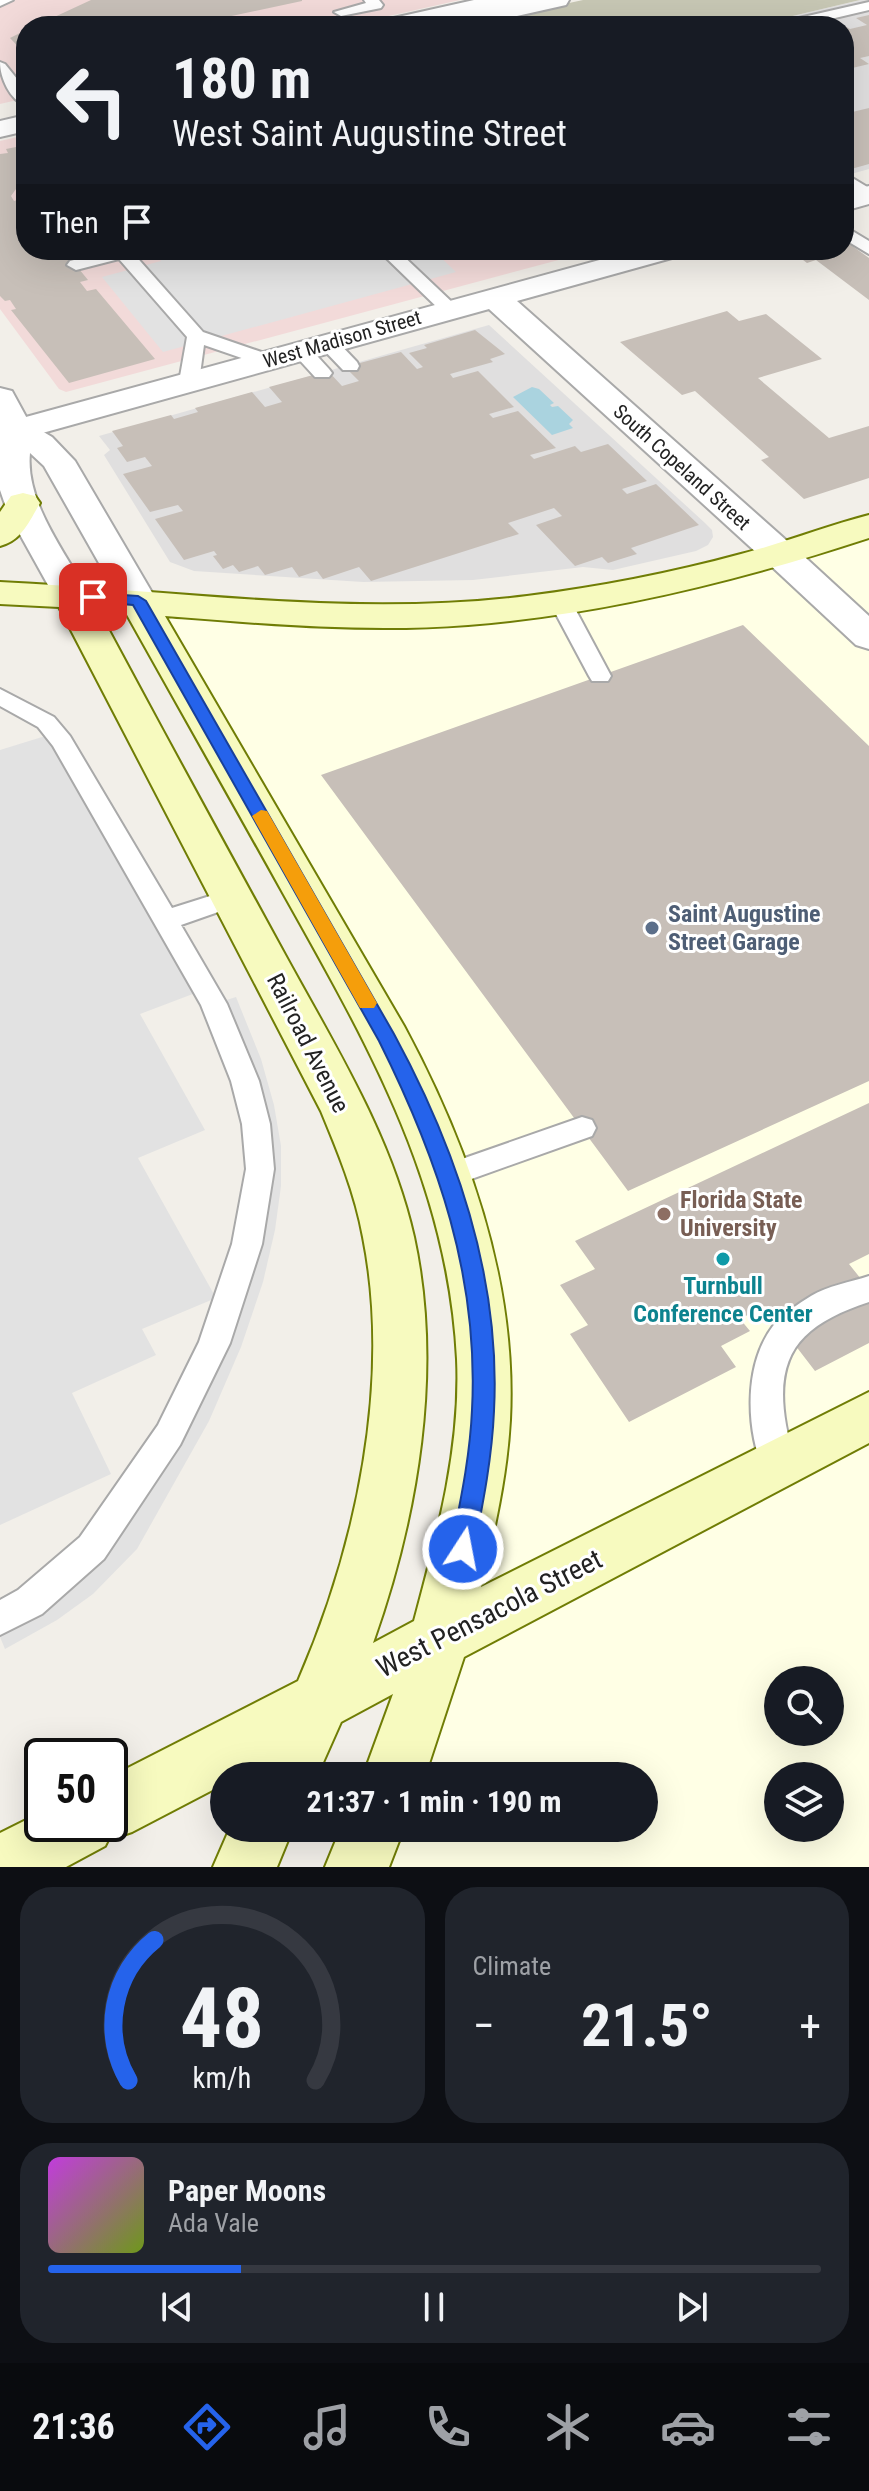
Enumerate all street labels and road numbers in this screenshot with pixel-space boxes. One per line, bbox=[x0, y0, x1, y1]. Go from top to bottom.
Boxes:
street label: West Madison Street bbox=[260, 305, 424, 373]
street label: South Copeland Street bbox=[609, 399, 756, 535]
street label: Railroad Avenue bbox=[261, 969, 355, 1117]
street label: West Pensacola Street bbox=[371, 1542, 607, 1685]

